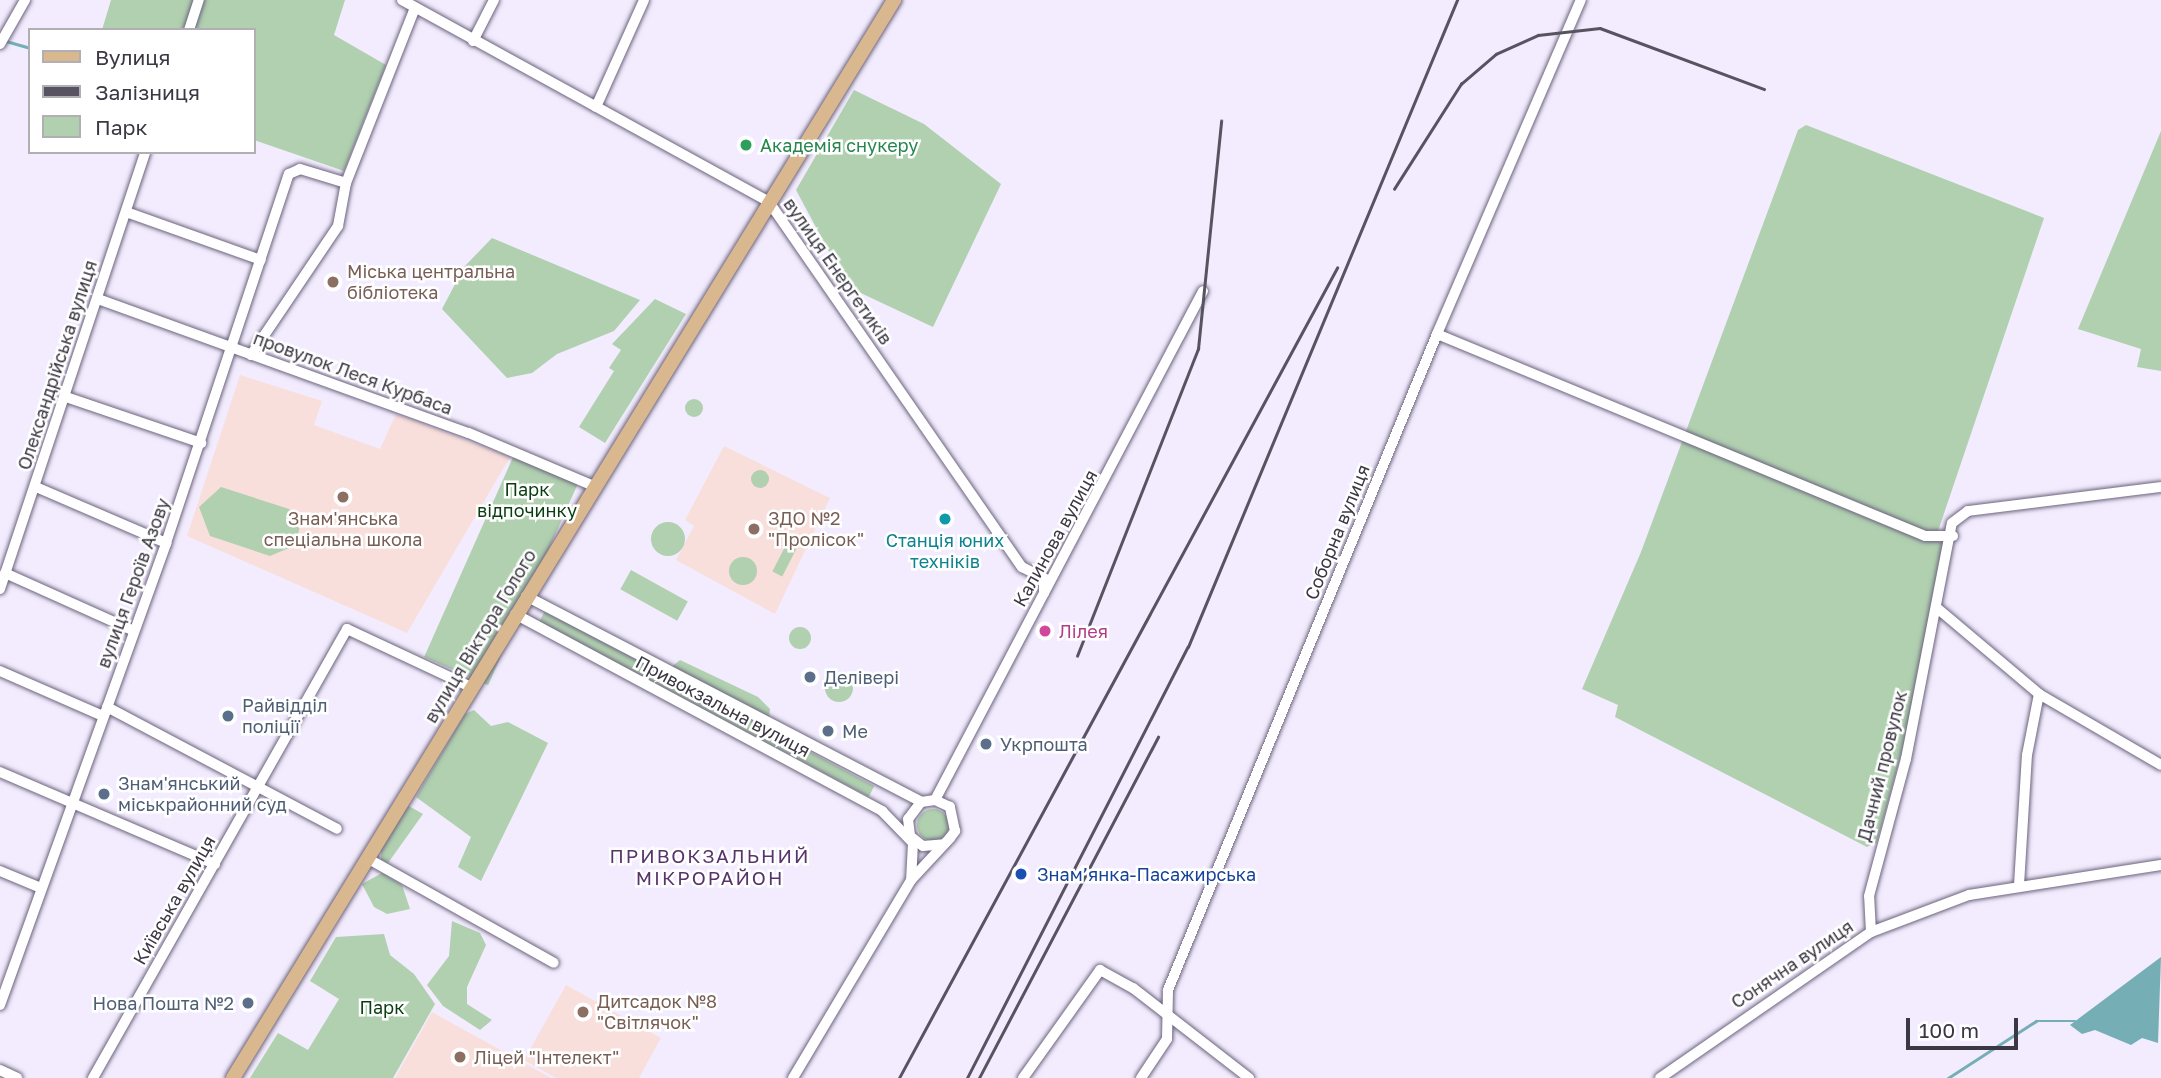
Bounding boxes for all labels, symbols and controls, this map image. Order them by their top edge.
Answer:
legend [28,28,256,154]
text: Вулиця [95,44,171,70]
text: Залізниця [95,79,200,105]
text: Парк [95,114,148,140]
place label: Академія снукеру [760,134,918,156]
marker: Академія снукеру [738,137,754,153]
street label: вулиця Енергетиків [779,193,897,349]
street label: Олександрійська вулиця [13,257,101,473]
place label: Міська центральна бібліотека [347,261,515,304]
marker: Міська центральна бібліотека [325,274,341,290]
street label: провулок Леся Курбаса [251,327,455,419]
street label: Соборна вулиця [1300,461,1374,603]
street label: Калинова вулиця [1008,466,1102,610]
park label: Парк відпочинку [477,479,577,522]
marker: Знам'янська спеціальна школа [335,489,351,505]
street label: вулиця Героїв Азову [92,495,174,671]
place label: Знам'янська спеціальна школа [264,508,422,550]
place label: ЗДО №2 "Пролісок" [768,508,864,550]
marker: Станція юних техніків [937,511,953,527]
marker: ЗДО №2 "Пролісок" [746,521,762,537]
place label: Станція юних техніків [886,530,1004,572]
street label: вулиця Віктора Голого [420,545,540,727]
place label: Лілея [1059,620,1108,642]
marker: Лілея [1037,623,1053,639]
street label: Привокзальна вулиця [632,651,814,761]
place label: Делівері [824,666,899,688]
marker: Делівері [802,669,818,685]
street label: Дачний провулок [1853,688,1911,844]
place label: Райвідділ поліції [242,695,328,738]
marker: Райвідділ поліції [220,708,236,724]
place label: Me [842,720,868,742]
marker: Me [820,723,836,739]
place label: Укрпошта [1000,733,1088,755]
marker: Укрпошта [978,736,994,752]
place label: Знам'янський міськрайонний суд [118,773,287,816]
marker: Знам'янський міськрайонний суд [96,786,112,802]
street label: Київська вулиця [128,832,220,968]
district label: ПРИВОКЗАЛЬНИЙ МІКРОРАЙОН [611,845,809,889]
place label: Знам’янка-Пасажирська [1037,863,1256,885]
marker: Знам’янка-Пасажирська [1011,864,1031,884]
street label: Сонячна вулиця [1727,915,1857,1013]
place label: Дитсадок №8 "Світлячок" [597,991,717,1034]
place label: Нова Пошта №2 [93,992,234,1014]
marker: Нова Пошта №2 [240,995,256,1011]
park label: Парк [359,996,405,1018]
marker: Дитсадок №8 "Світлячок" [575,1004,591,1020]
scale bar [1909,1004,2021,1048]
text: 100 m [1919,1017,1979,1043]
place label: Ліцей "Інтелект" [474,1046,619,1068]
marker: Ліцей "Інтелект" [452,1049,468,1065]

